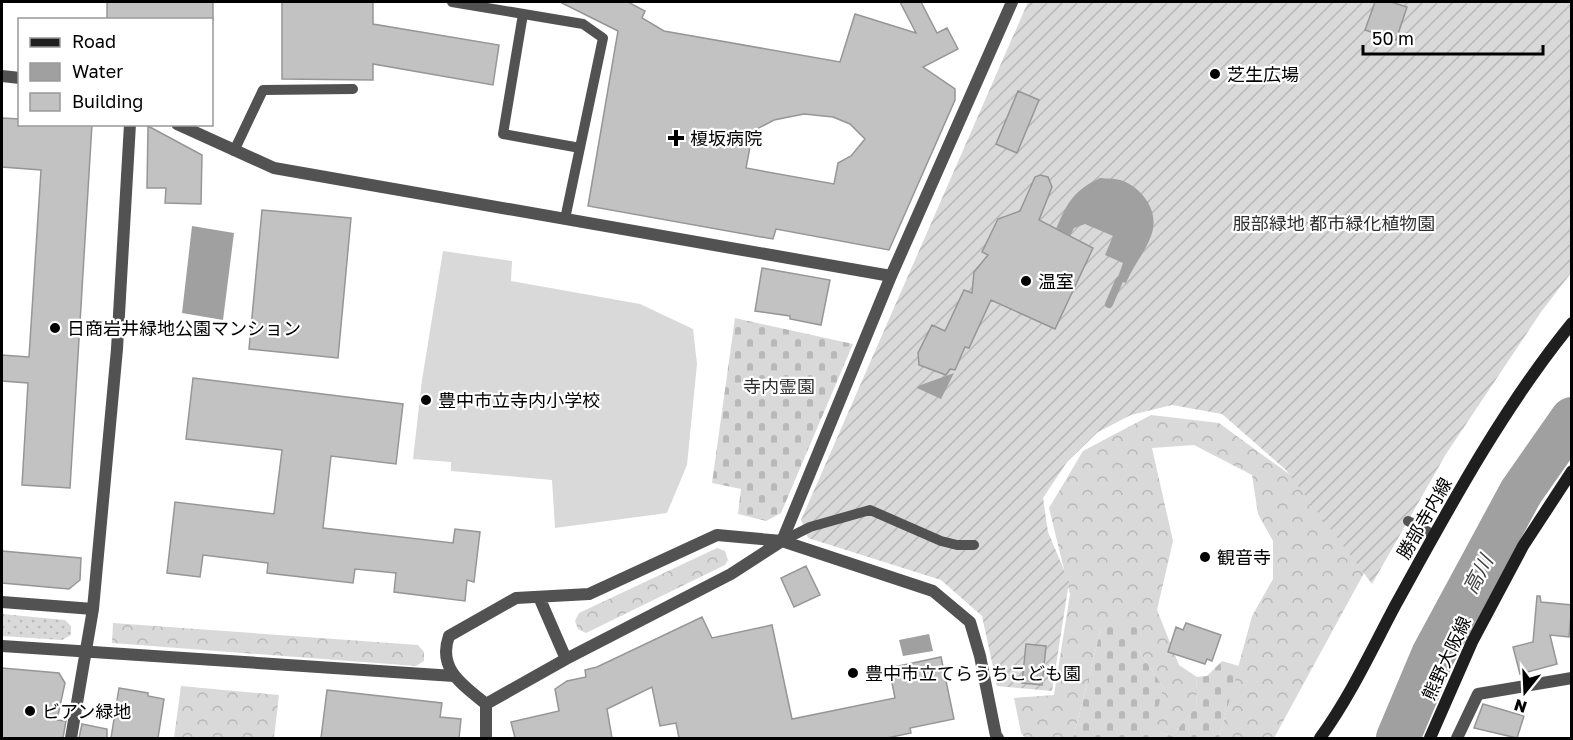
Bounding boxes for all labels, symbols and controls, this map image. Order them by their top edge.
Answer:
legend [18,18,213,126]
scale bar [1363,18,1543,56]
text: 50 m [1372,27,1414,49]
text: Road [72,30,116,52]
text: Water [72,60,123,82]
place label: 芝生広場 [1227,63,1299,85]
marker: 芝生広場 [1208,67,1222,81]
text: Building [72,90,143,112]
place label: 榎坂病院 [690,127,762,149]
marker: 榎坂病院 [667,129,685,147]
park label: 服部緑地 都市緑化植物園 [1233,212,1435,234]
place label: 温室 [1038,270,1074,292]
marker: 温室 [1019,274,1033,288]
place label: 日商岩井緑地公園マンション [67,317,301,339]
marker: 日商岩井緑地公園マンション [48,321,62,335]
park label: 寺内霊園 [743,375,815,397]
place label: 豊中市立寺内小学校 [438,389,600,411]
marker: 豊中市立寺内小学校 [419,393,433,407]
street label: 勝部寺内線 [1392,474,1456,562]
place label: 観音寺 [1217,546,1271,568]
water label: 高川 [1457,549,1498,597]
marker: 観音寺 [1198,550,1212,564]
street label: 熊野大阪線 [1417,613,1475,703]
place label: 豊中市立てらうちこども園 [865,662,1081,684]
north arrow [1495,662,1555,722]
marker: 豊中市立てらうちこども園 [846,666,860,680]
text: N [1511,695,1529,718]
place label: ビアン緑地 [42,700,131,722]
marker: ビアン緑地 [23,704,37,718]

